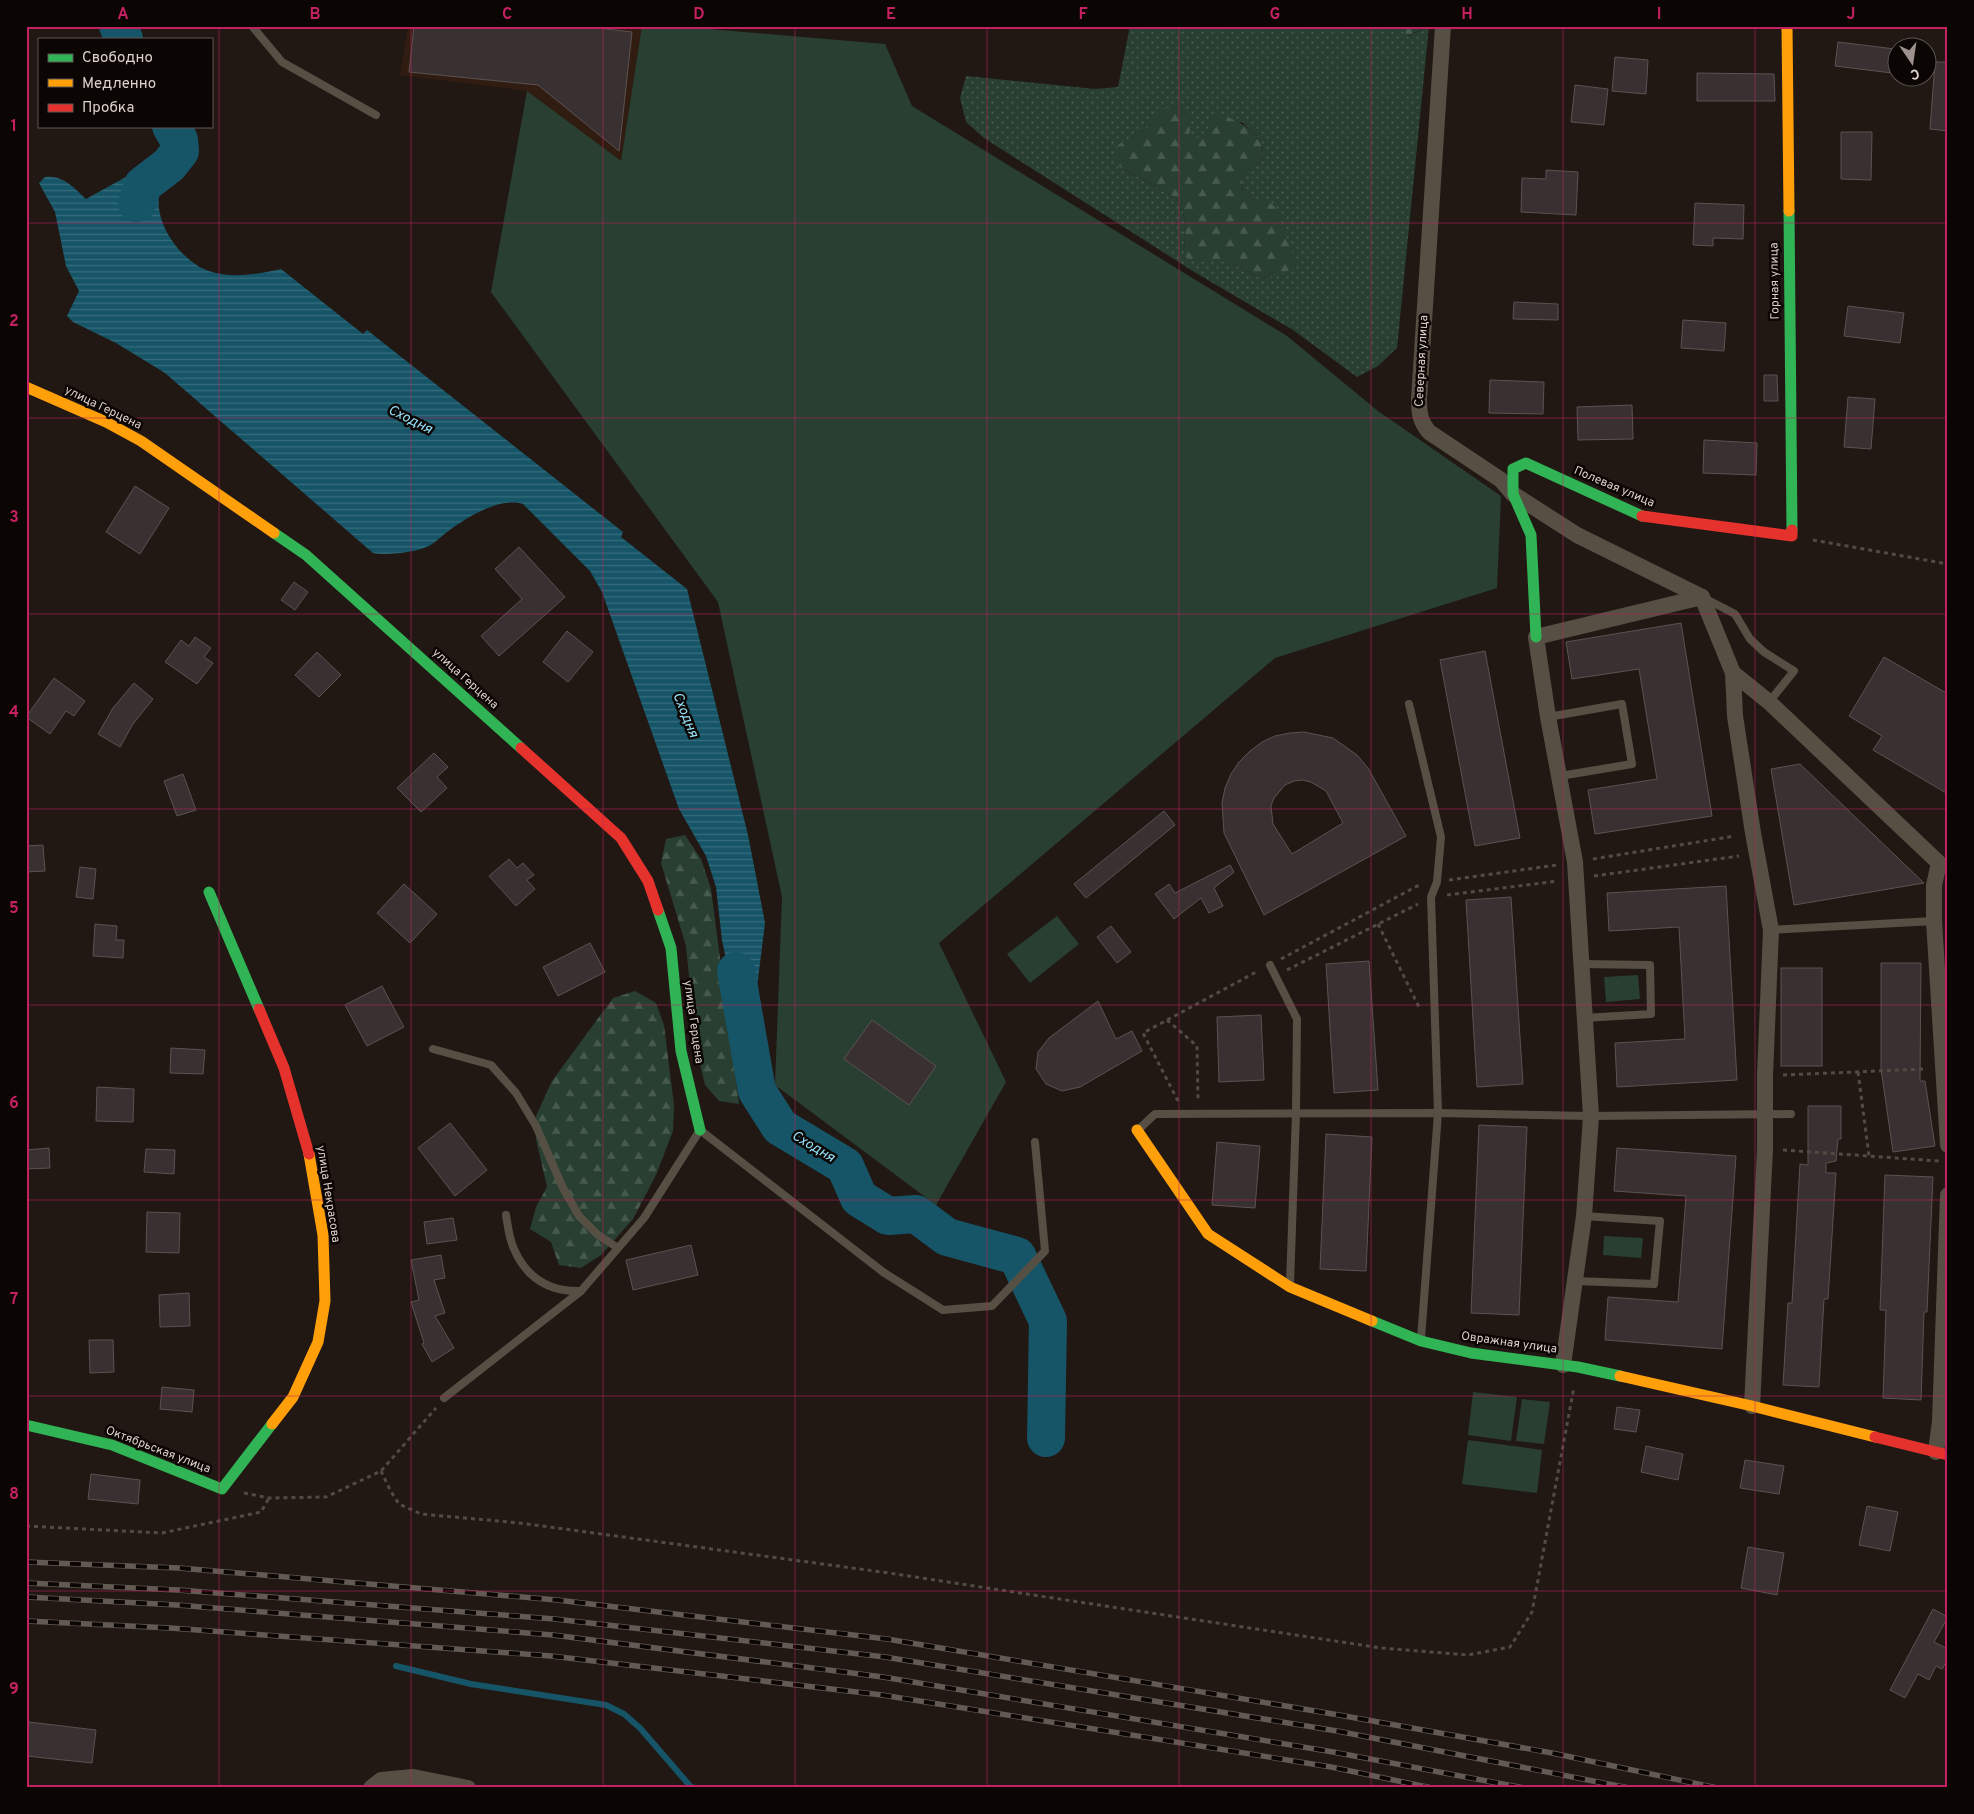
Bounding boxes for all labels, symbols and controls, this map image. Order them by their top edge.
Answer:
text: A [117,5,129,25]
text: B [309,5,321,25]
text: C [502,5,512,25]
text: D [693,5,705,25]
text: E [886,5,896,25]
text: F [1078,5,1088,25]
text: G [1270,5,1280,25]
text: H [1461,5,1473,25]
text: I [1657,5,1661,25]
text: J [1847,5,1855,25]
legend [38,38,212,128]
north arrow [1886,38,1936,88]
text: Свободно [82,49,153,68]
text: С [1908,64,1921,83]
text: Медленно [82,75,156,94]
text: Пробка [82,99,134,118]
text: 1 [11,117,17,137]
street label: Горная улица [1766,242,1784,320]
text: 2 [9,312,19,332]
street label: Северная улица [1412,315,1432,407]
street label: улица Герцена [62,382,144,434]
water label: Сходня [385,402,436,439]
street label: Полевая улица [1571,463,1657,511]
text: 3 [9,508,19,528]
street label: улица Герцена [428,645,502,713]
water label: Сходня [668,690,702,741]
text: 4 [9,703,19,723]
text: 5 [9,899,19,919]
street label: улица Герцена [679,979,707,1065]
text: 6 [9,1094,19,1114]
water label: Сходня [788,1128,838,1167]
street label: улица Некрасова [312,1144,344,1244]
text: 7 [10,1290,18,1310]
street label: Овражная улица [1460,1328,1558,1358]
street label: Октябрьская улица [103,1423,213,1477]
text: 8 [9,1485,19,1505]
text: 9 [9,1680,19,1700]

